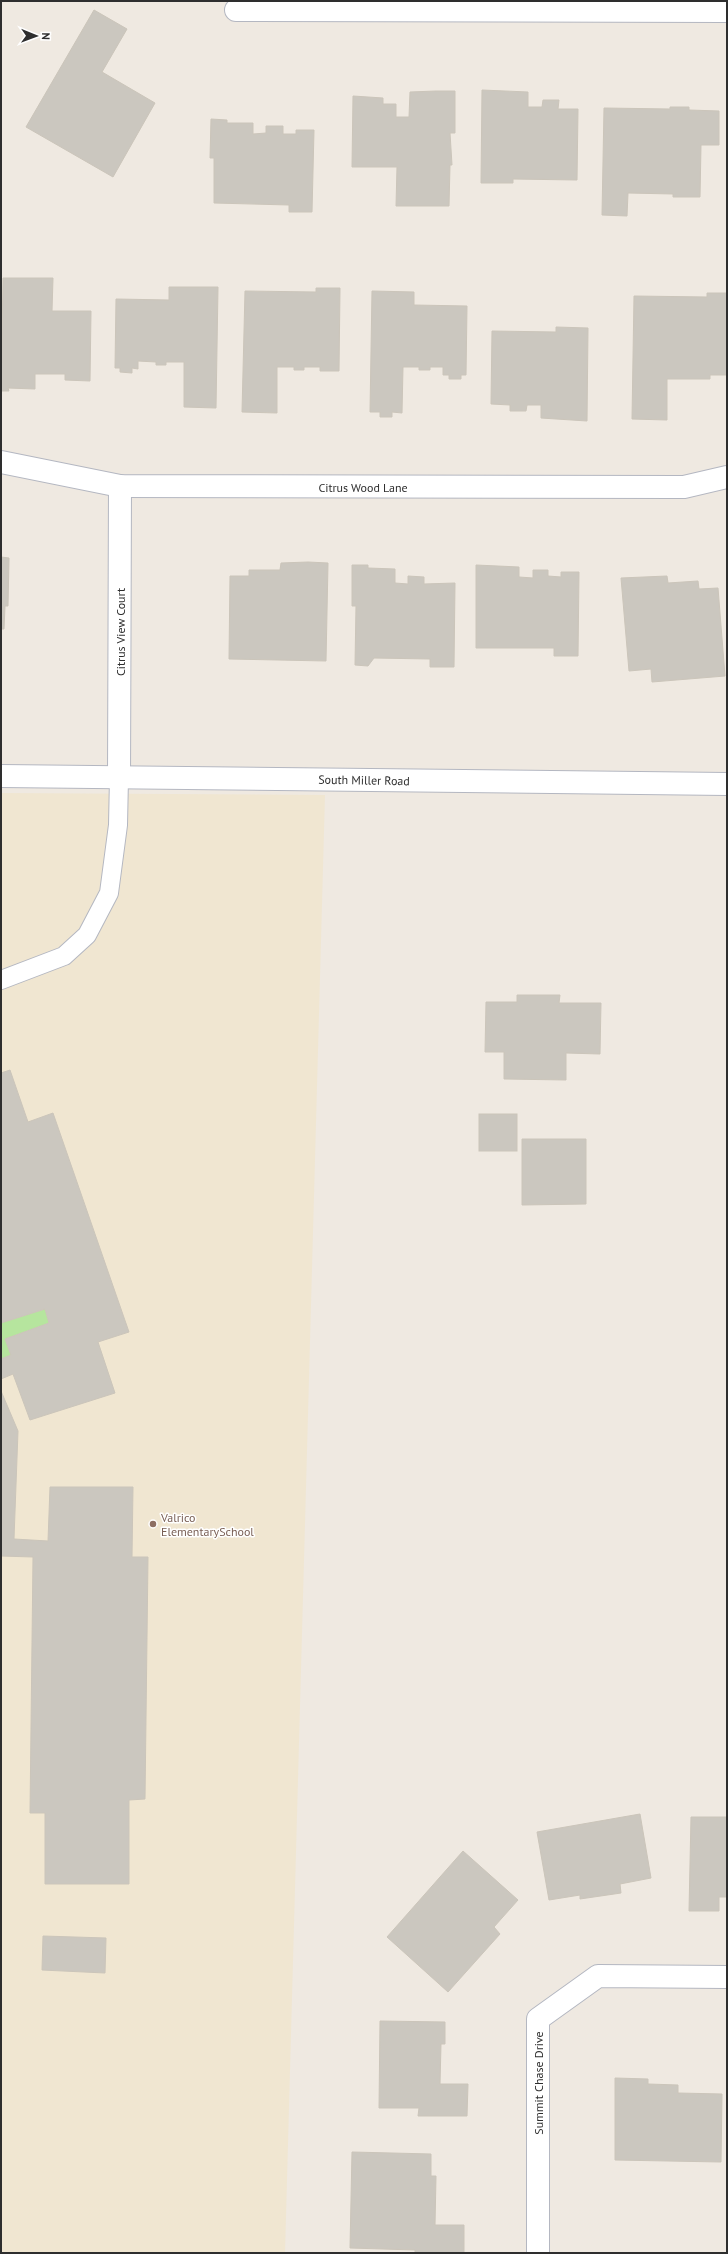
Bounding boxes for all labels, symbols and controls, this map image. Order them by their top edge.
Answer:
north arrow [16,16,56,56]
text: N [39,32,53,40]
street label: Citrus Wood Lane [318,480,408,495]
street label: Citrus View Court [113,588,128,676]
street label: South Miller Road [318,772,410,788]
place label: Valrico ElementarySchool [160,1510,254,1539]
marker: Valrico ElementarySchool [148,1519,158,1529]
street label: Summit Chase Drive [531,2031,546,2135]

